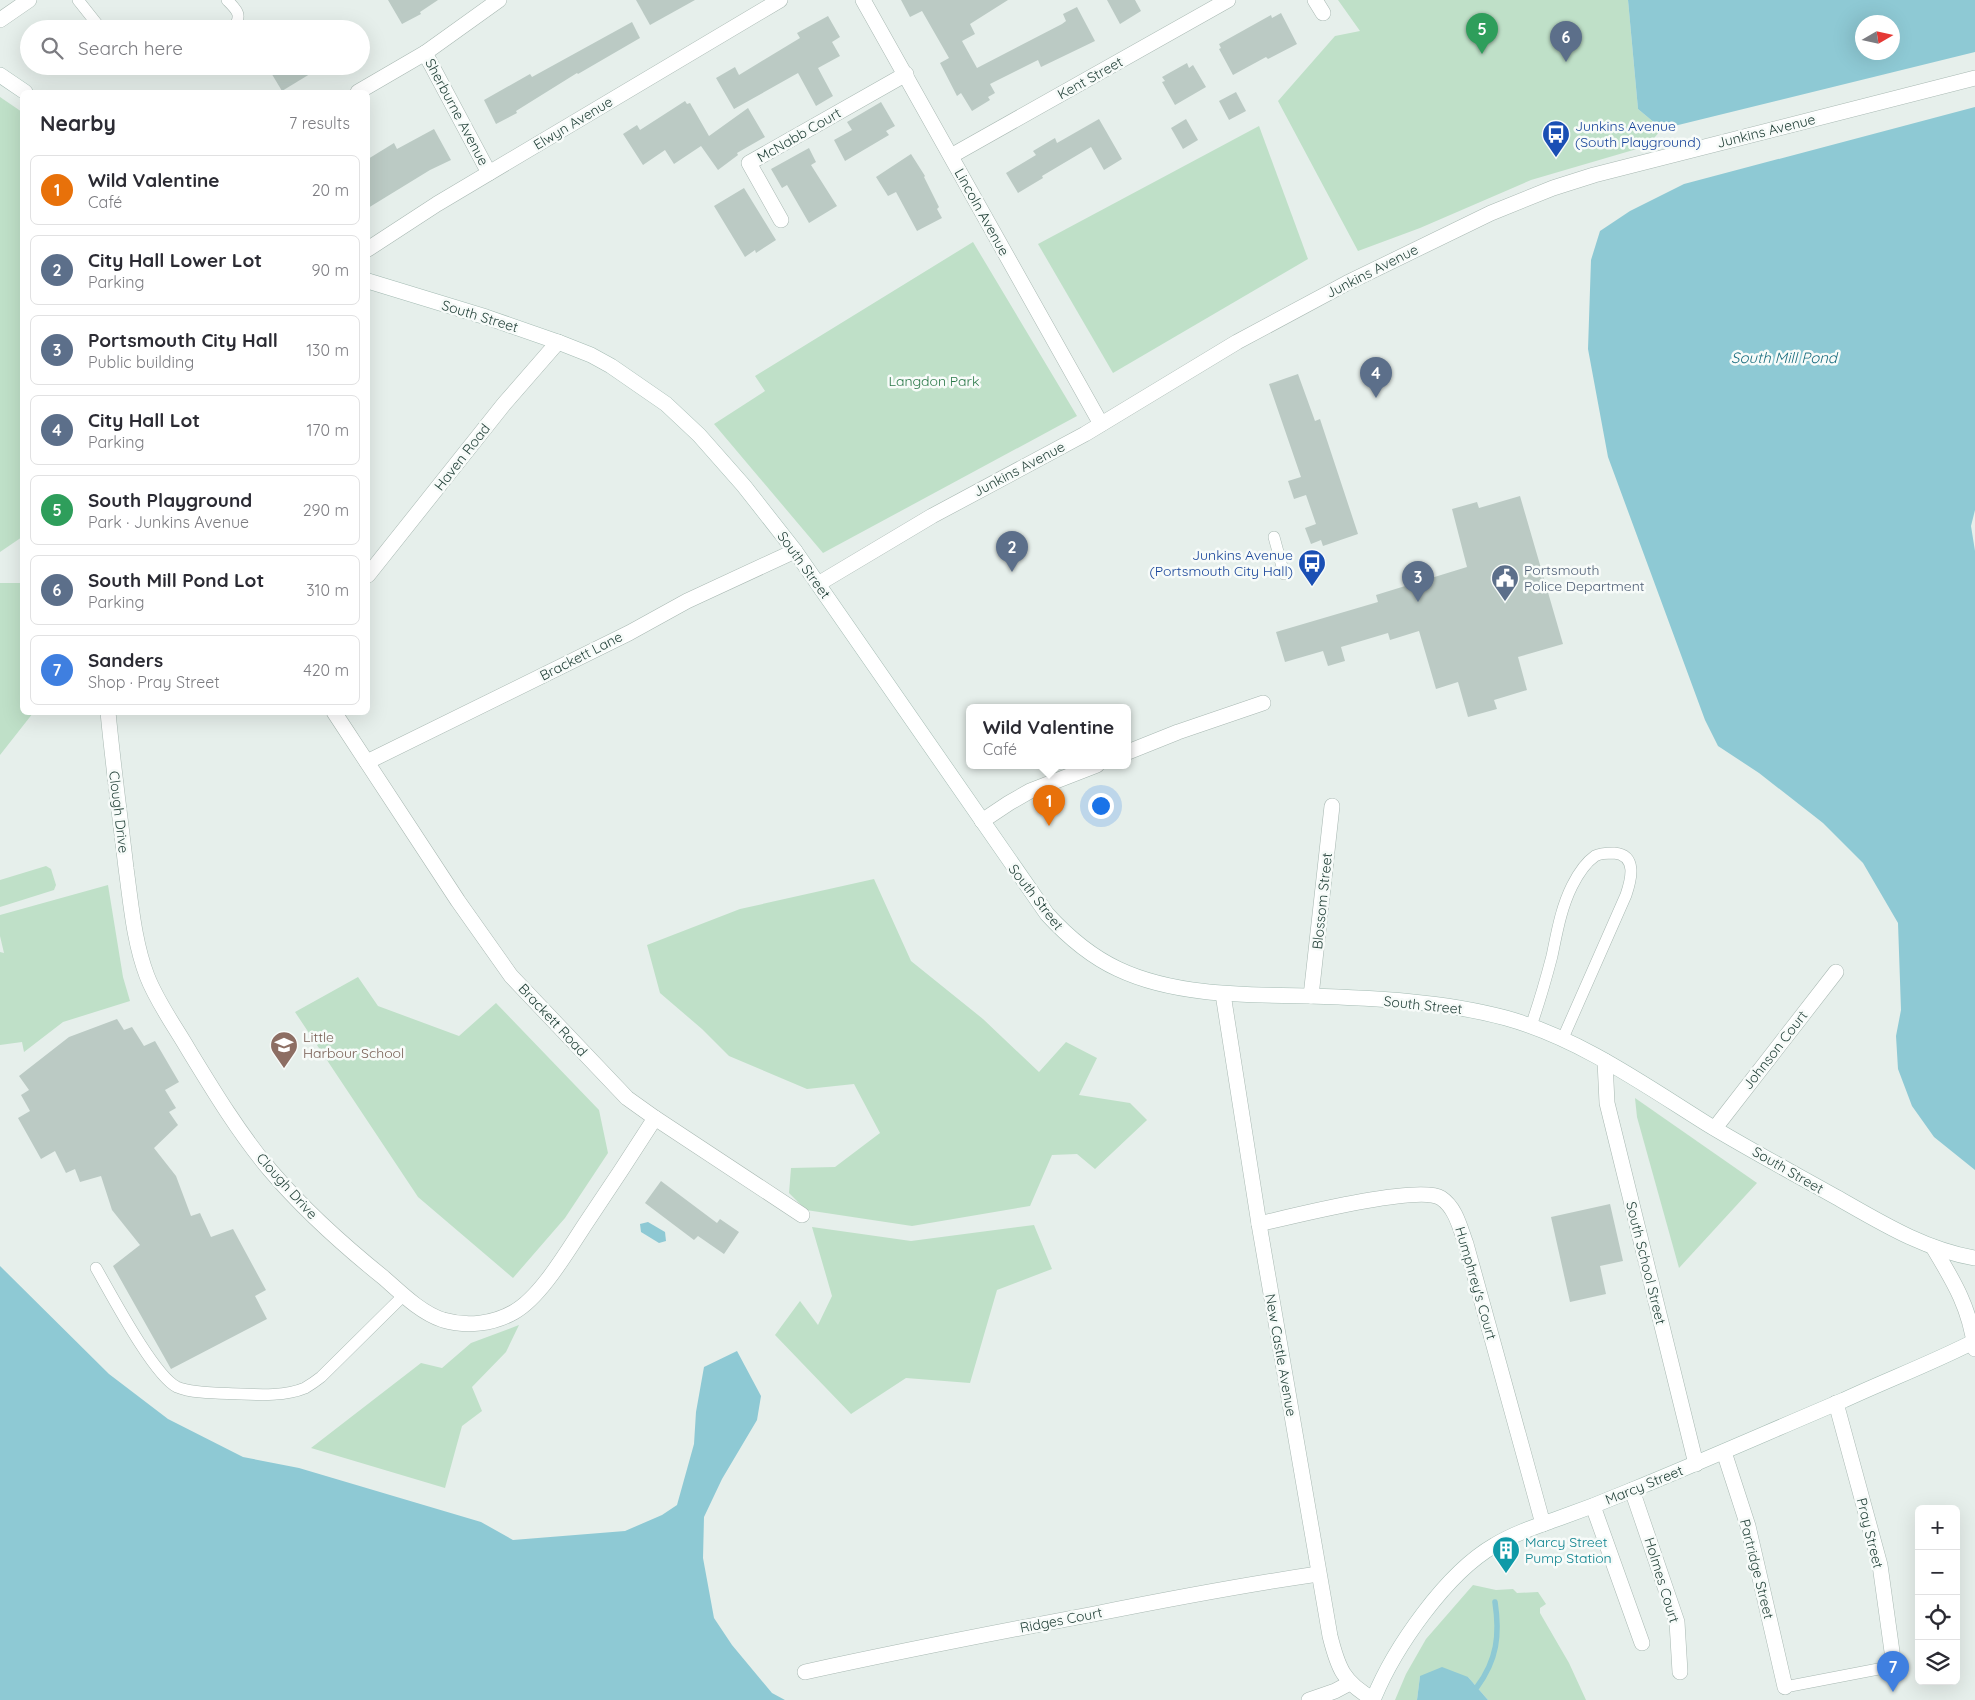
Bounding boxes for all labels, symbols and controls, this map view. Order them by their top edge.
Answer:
pin: 5 [1466,13,1498,54]
north arrow [1855,15,1900,60]
search box [20,20,370,75]
pin: 6 [1550,21,1582,62]
icon: search [38,34,66,62]
text: Search here [78,36,183,60]
street label: Kent Street [1054,53,1126,103]
street label: Sherburne Avenue [421,55,493,169]
street label: Elwyn Avenue [530,92,616,154]
street label: McNabb Court [754,104,844,166]
text: Nearby [40,110,116,136]
street label: Junkins Avenue [1715,110,1817,152]
text: 7 results [289,113,350,133]
place label: Junkins Avenue (South Playground) [1575,117,1701,151]
bus stop icon: Junkins Avenue (South Playground) [1541,119,1571,158]
street label: Lincoln Avenue [951,165,1013,259]
text: Wild Valentine [88,168,219,192]
text: 1 [54,180,60,200]
text: 20 m [312,180,349,200]
text: Café [88,192,122,212]
street label: Junkins Avenue [1323,240,1421,302]
text: City Hall Lower Lot [88,248,262,272]
text: 2 [52,260,62,280]
text: 90 m [312,260,349,280]
text: Parking [88,272,145,292]
street label: South Street [440,296,521,336]
text: Portsmouth City Hall [88,328,278,352]
text: 3 [53,340,61,360]
text: 130 m [306,340,349,360]
water label: South Mill Pond [1731,348,1839,367]
text: Public building [88,352,194,372]
pin: 4 [1360,357,1392,398]
park label: Langdon Park [889,372,979,390]
text: City Hall Lot [88,408,200,432]
text: 4 [52,420,62,440]
text: 170 m [306,420,349,440]
street label: Haven Road [430,420,494,494]
text: Parking [88,432,145,452]
street label: Junkins Avenue [970,437,1068,501]
text: South Playground [88,488,252,512]
text: 5 [52,500,62,520]
text: 290 m [303,500,349,520]
text: Park · Junkins Avenue [88,512,249,532]
street label: South Street [773,528,835,602]
pin: 2 [996,531,1028,572]
place label: Junkins Avenue (Portsmouth City Hall) [1150,546,1293,580]
bus stop icon: Junkins Avenue (Portsmouth City Hall) [1297,548,1327,587]
pin: 3 [1402,561,1434,602]
place label: Portsmouth Police Department [1524,561,1645,595]
public building icon: Portsmouth Police Department [1490,563,1520,602]
text: South Mill Pond Lot [88,568,264,592]
text: 6 [53,580,61,600]
text: 310 m [306,580,349,600]
text: Parking [88,592,145,612]
street label: Brackett Lane [537,627,625,685]
text: Sanders [88,648,163,672]
text: 7 [53,660,61,680]
text: 420 m [303,660,349,680]
text: Shop · Pray Street [88,672,220,692]
popup [966,704,1131,769]
text: Wild Valentine [983,715,1114,739]
text: Café [983,739,1017,759]
street label: Clough Drive [105,770,133,854]
pin: 1 [1033,785,1065,826]
your location [1088,793,1114,819]
street label: Blossom Street [1308,852,1336,950]
street label: South Street [1005,860,1068,934]
street label: Brackett Road [515,980,591,1060]
street label: South Street [1383,992,1464,1018]
street label: Johnson Court [1739,1007,1812,1093]
place label: Little Harbour School [303,1028,404,1062]
school or university icon: Little Harbour School [269,1030,299,1069]
street label: South Street [1749,1142,1827,1198]
street label: Clough Drive [253,1149,321,1223]
street label: South School Street [1622,1200,1670,1327]
street label: Humphrey's Court [1451,1224,1501,1342]
street label: New Castle Avenue [1261,1292,1301,1418]
street label: Marcy Street [1602,1461,1686,1509]
street label: Pray Street [1853,1496,1888,1570]
map controls [1915,1505,1960,1685]
button: + [1915,1505,1960,1550]
street label: Partridge Street [1736,1517,1778,1621]
place label: Marcy Street Pump Station [1525,1533,1612,1567]
building icon: Marcy Street Pump Station [1491,1535,1521,1574]
street label: Holmes Court [1640,1535,1684,1625]
button: − [1915,1550,1960,1595]
button: locate [1915,1595,1960,1640]
street label: Ridges Court [1018,1603,1104,1637]
button: layers [1915,1640,1960,1685]
pin: 7 [1877,1651,1909,1692]

